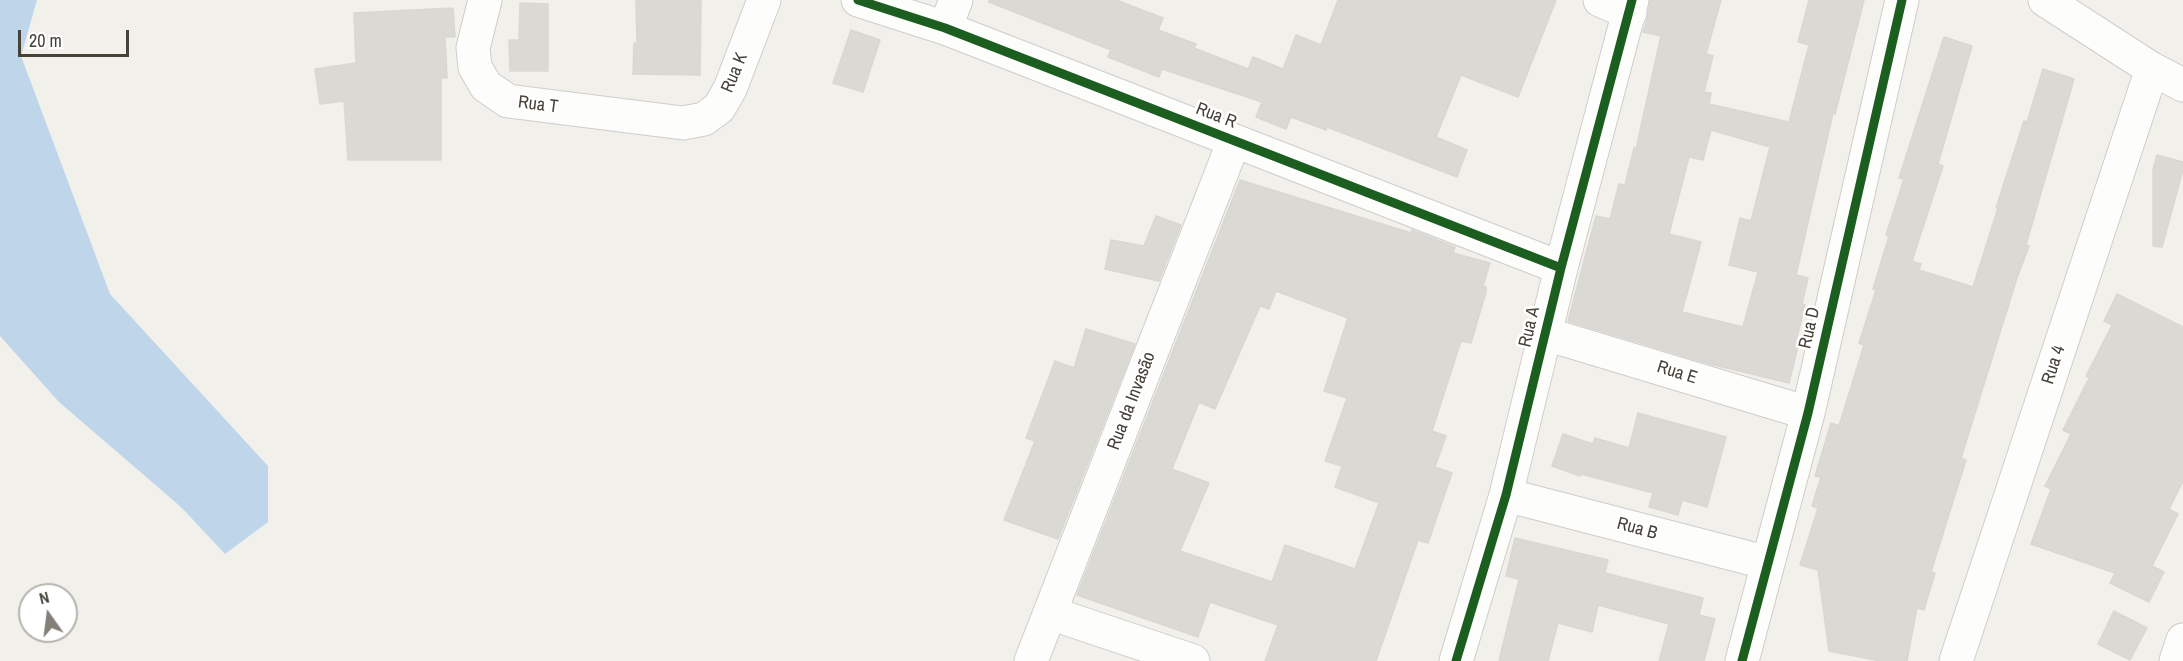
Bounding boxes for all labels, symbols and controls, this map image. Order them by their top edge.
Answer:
scale bar [21,18,132,56]
text: 20 m [29,28,62,53]
street label: Rua K [717,50,753,96]
street label: Rua T [517,92,559,118]
street label: Rua R [1193,98,1239,134]
street label: Rua A [1515,305,1545,349]
street label: Rua D [1795,305,1825,351]
street label: Rua 4 [2038,343,2070,387]
street label: Rua da Invasão [1103,349,1161,453]
street label: Rua E [1654,357,1700,389]
street label: Rua B [1614,513,1660,545]
north arrow [18,583,78,643]
text: N [37,586,51,609]

